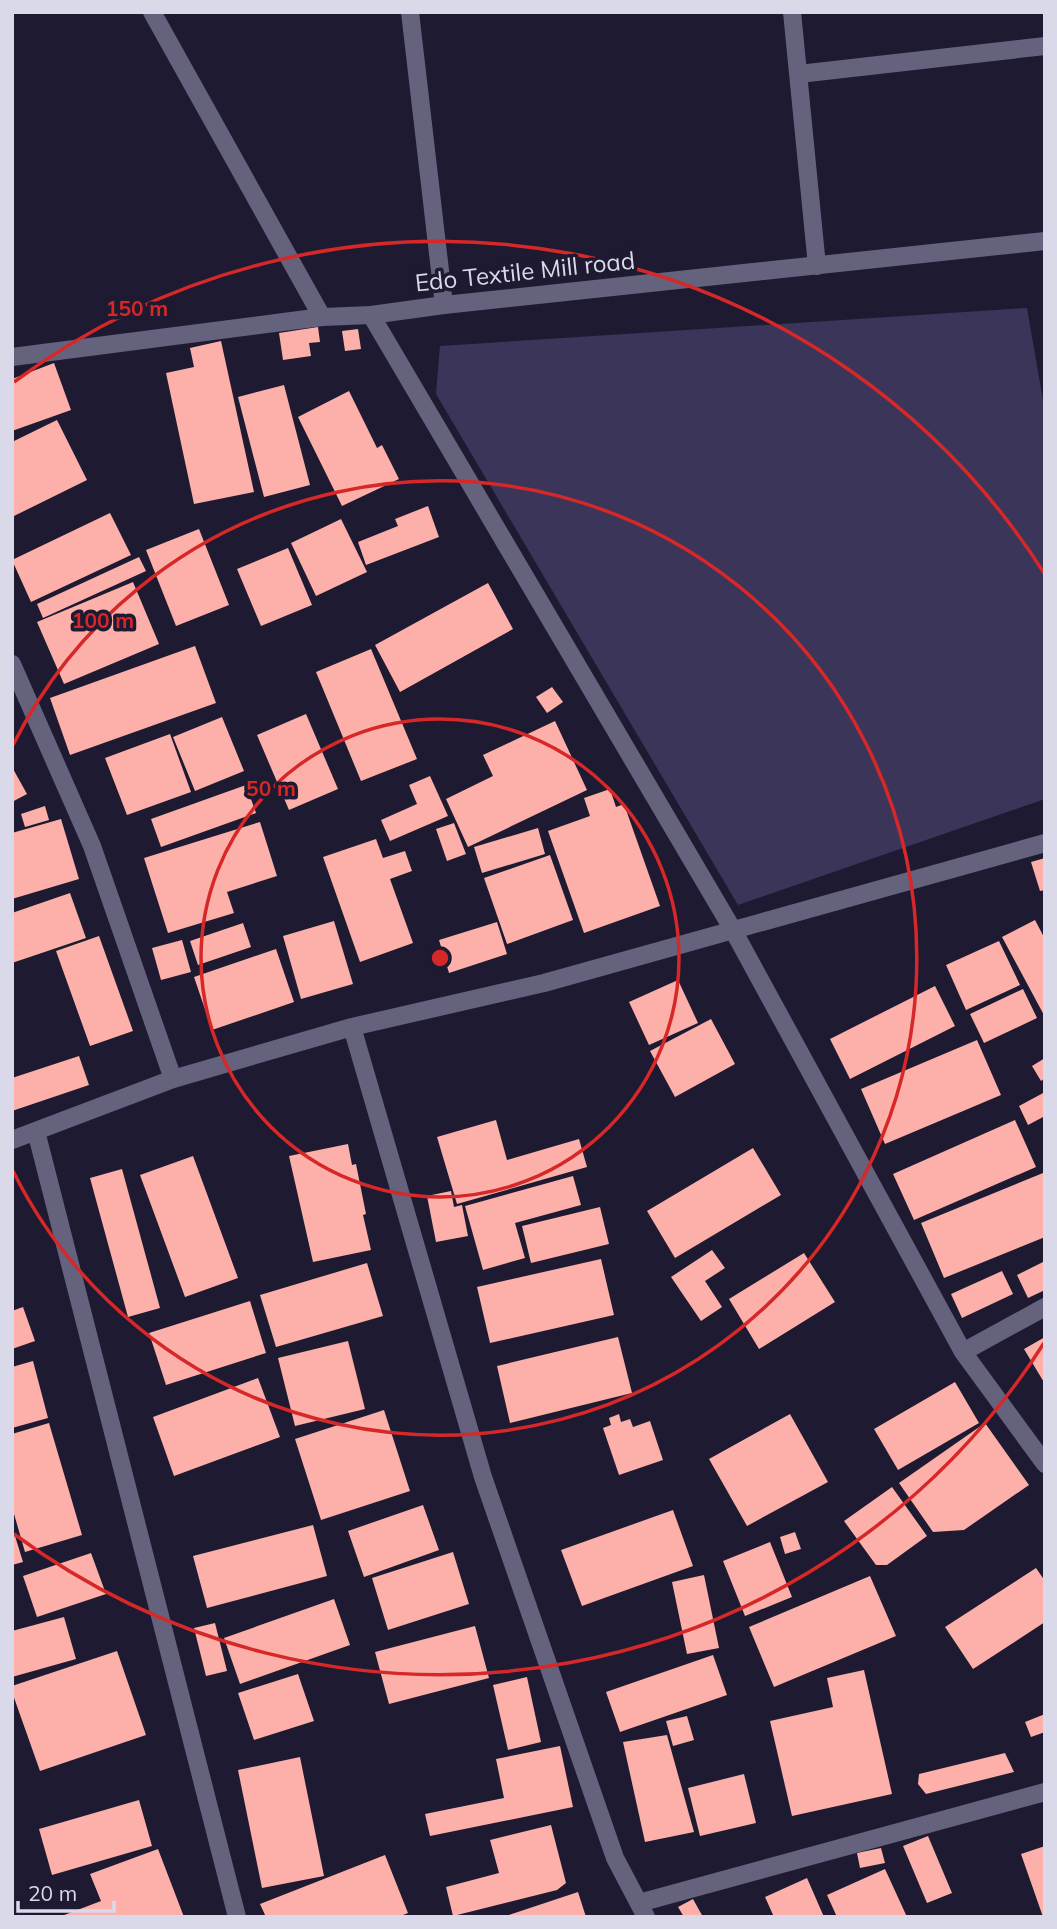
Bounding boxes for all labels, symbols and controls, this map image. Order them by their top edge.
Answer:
street label: Edo Textile Mill road [413,245,636,297]
text: 150 m [106,295,168,321]
text: 100 m [72,607,134,633]
text: 50 m [246,775,296,801]
centre of rings [428,946,452,970]
scale bar [18,1870,114,1914]
text: 20 m [28,1880,77,1906]

